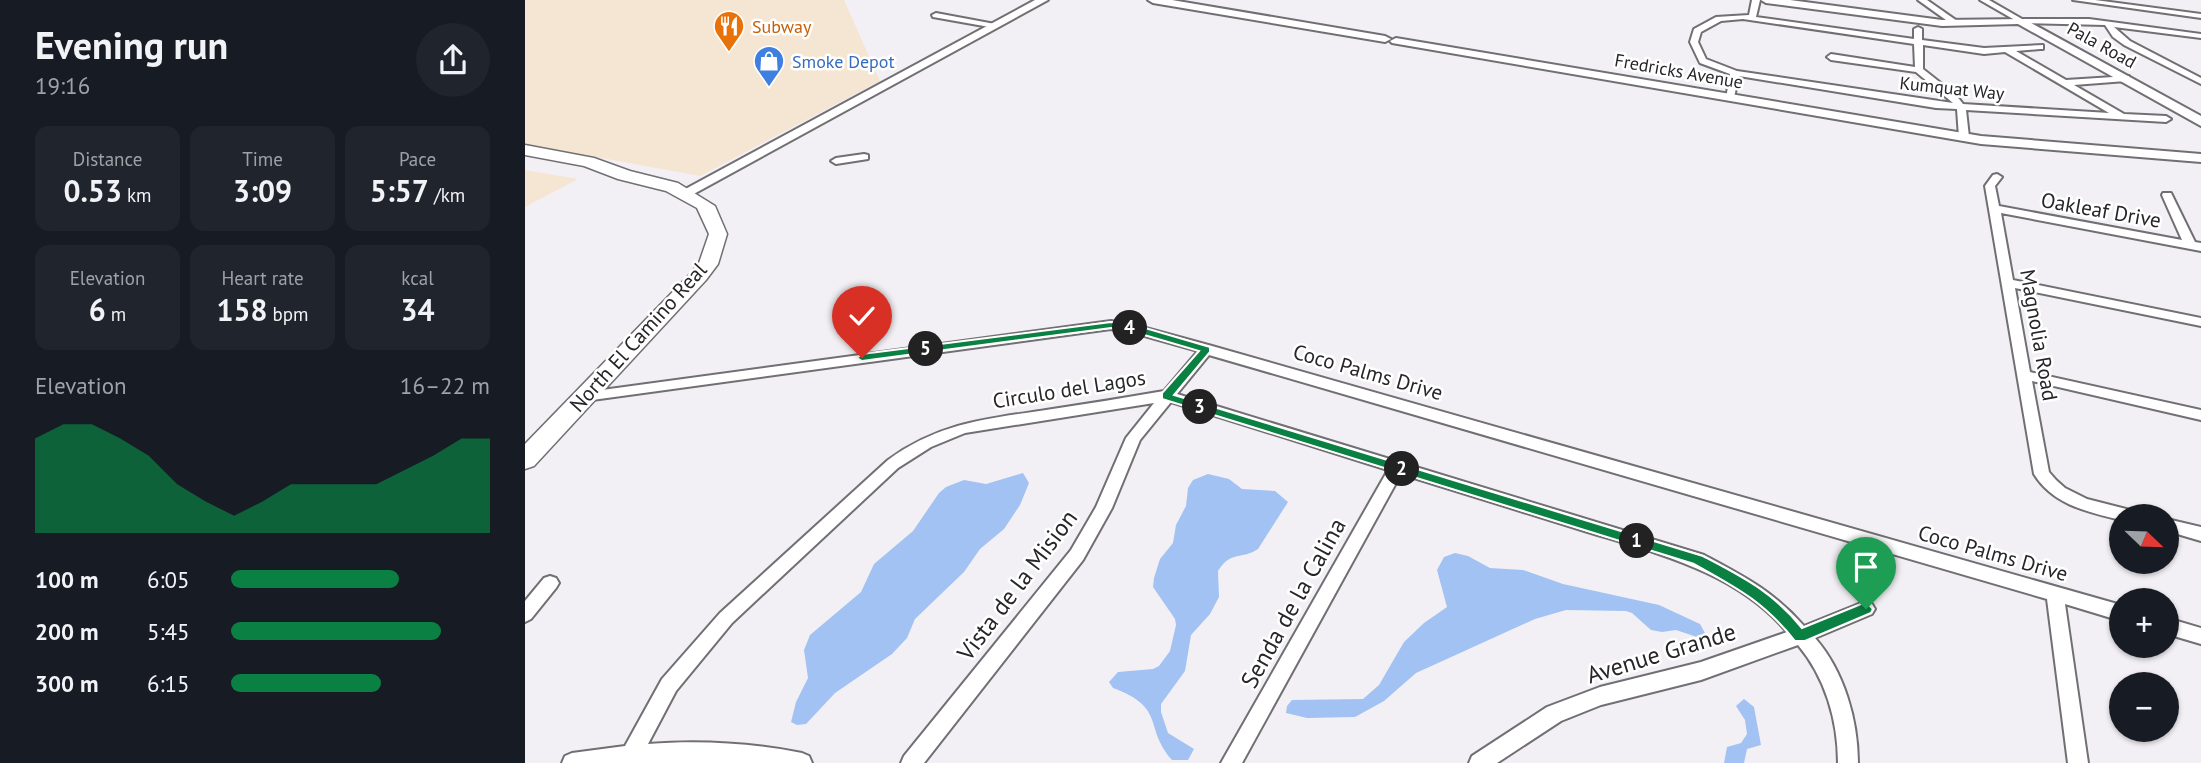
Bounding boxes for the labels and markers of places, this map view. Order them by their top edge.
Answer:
restaurant icon: Subway [712,9,746,53]
place label: Subway [752,15,812,38]
shop icon: Smoke Depot [752,44,786,88]
place label: Smoke Depot [792,50,895,73]
pin [832,286,892,358]
pin: 4 [1113,310,1147,346]
pin: 5 [909,332,943,366]
pin: 3 [1183,390,1217,424]
pin: 2 [1385,452,1419,486]
pin: 1 [1619,524,1655,558]
pin [1836,537,1896,609]

